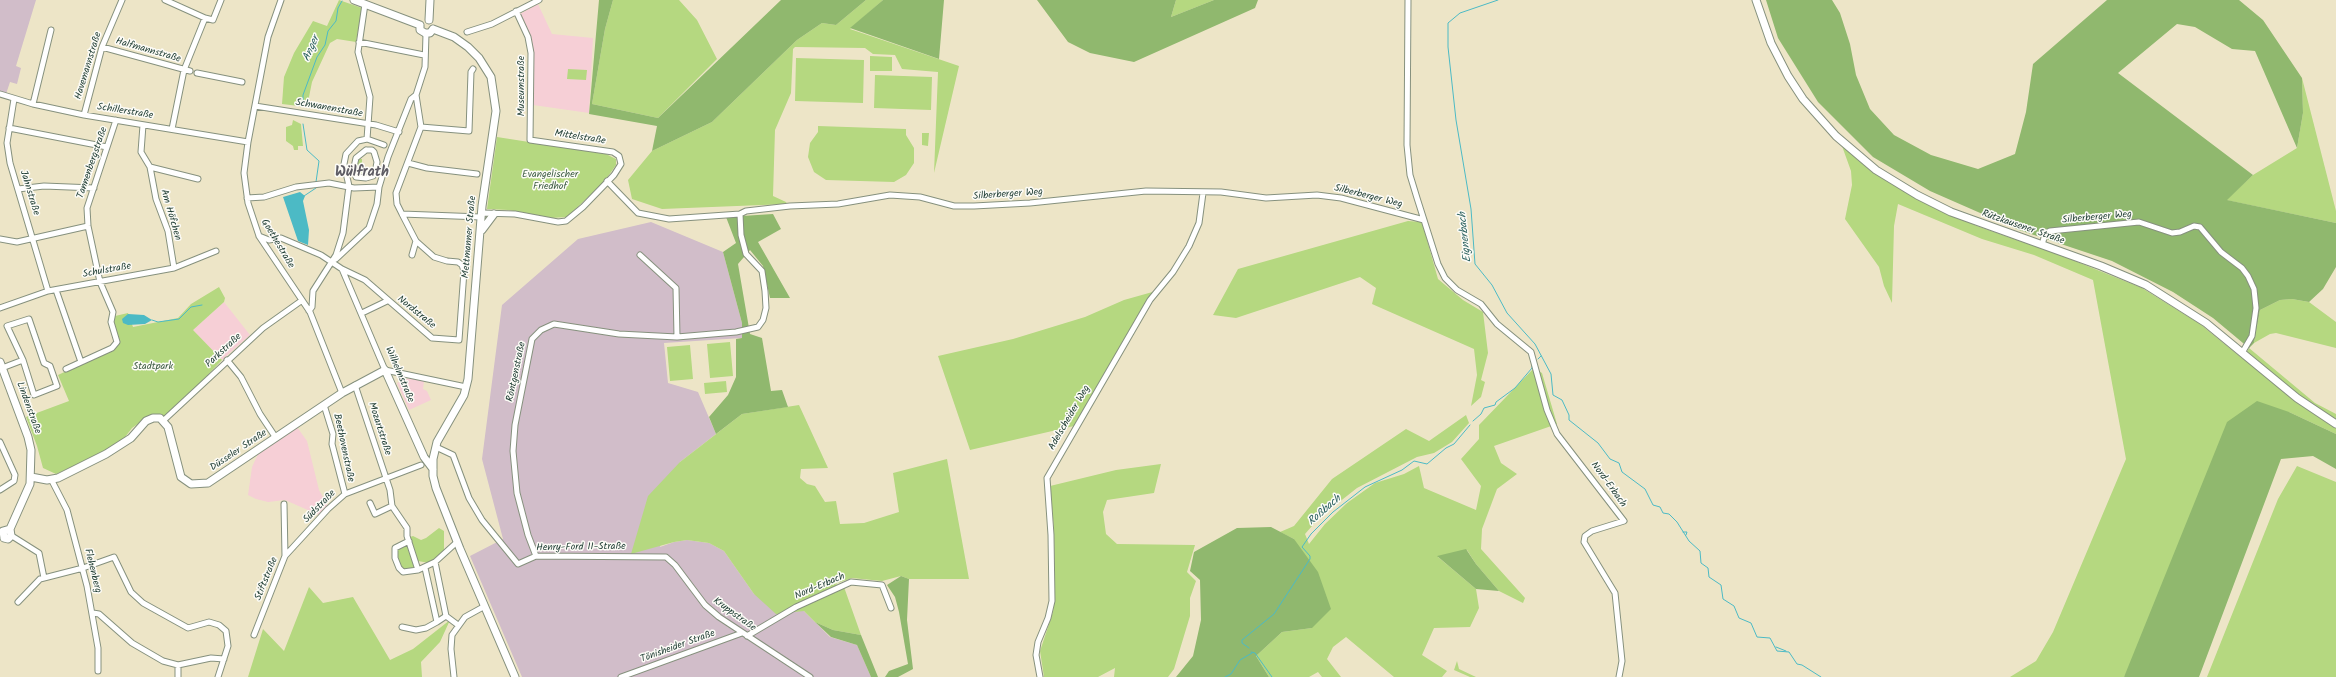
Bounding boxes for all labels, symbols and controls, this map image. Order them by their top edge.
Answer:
street label: Havemannstraße [73,31,105,101]
water label: Anger [301,34,323,64]
street label: Halfmannstraße [114,36,182,66]
street label: Museumstraße [516,56,528,116]
street label: Schwanenstraße [294,97,364,121]
street label: Schillerstraße [96,102,154,122]
street label: Tannenbergstraße [75,126,111,200]
street label: Mittelstraße [554,128,606,148]
district label: Wülfrath [335,166,389,182]
street label: Jahnstraße [16,169,42,217]
park label: Evangelischer Friedhof [522,169,578,192]
street label: Silberberger Weg [1333,183,1403,211]
street label: Silberberger Weg [973,187,1043,203]
street label: Am Höfchen [157,188,183,242]
street label: Mettmanner Straße [460,195,480,279]
street label: Rützkausener Straße [1980,208,2066,248]
street label: Silberberger Weg [2062,209,2132,227]
water label: Eignerbach [1457,211,1475,263]
street label: Goethestraße [258,217,296,271]
street label: Schulstraße [82,261,132,281]
street label: Nordstraße [394,294,438,332]
street label: Parkstraße [204,331,244,371]
street label: Röntgenstraße [505,341,529,403]
street label: Wilhelmstraße [382,345,416,405]
park label: Stadtpark [133,361,173,373]
street label: Lindenstraße [13,380,43,436]
street label: Adelscheider Weg [1047,383,1093,453]
street label: Mozartstraße [365,401,393,457]
street label: Beethovenstraße [330,413,356,483]
street label: Düsseler Straße [208,428,270,474]
street label: Nord-Erbach [1588,460,1628,510]
street label: Südstraße [301,488,339,526]
water label: Roßbach [1306,493,1344,529]
street label: Henry-Ford II-Straße [536,541,626,555]
street label: Flehenberg [81,548,103,594]
street label: Stiftstraße [253,556,281,602]
street label: Nord-Erbach [793,571,847,603]
street label: Kruppstraße [710,595,758,635]
street label: Tönisheider Straße [639,628,717,666]

